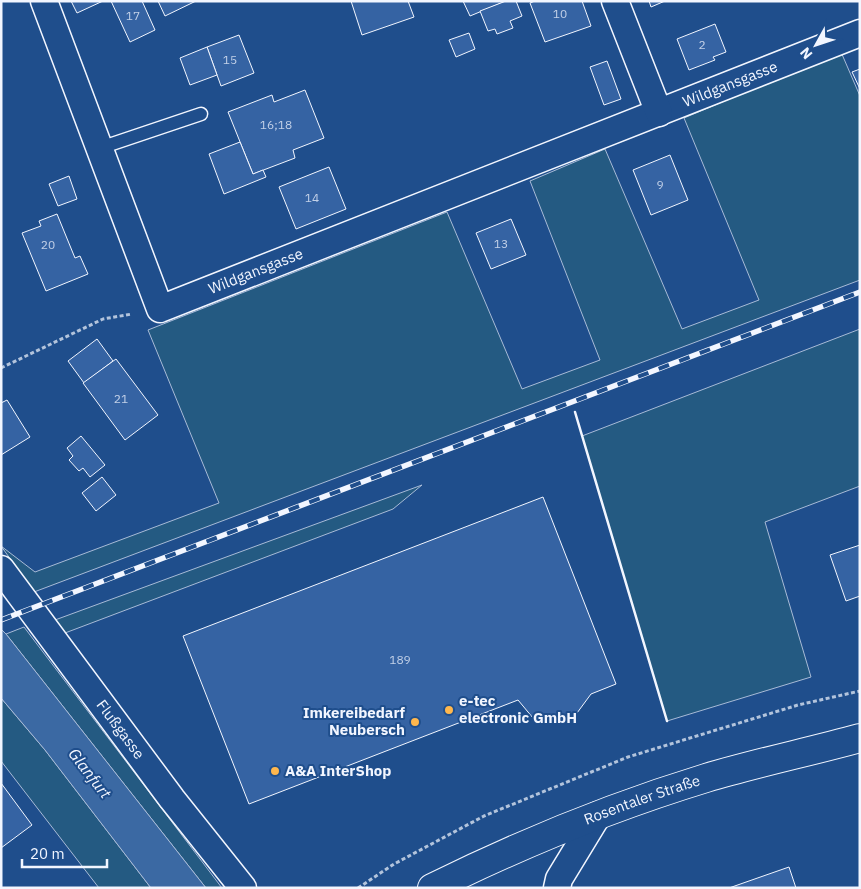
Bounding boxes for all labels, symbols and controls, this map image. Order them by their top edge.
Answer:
house number: 10 [553,6,567,21]
house number: 17 [126,8,140,23]
north arrow [791,20,841,70]
house number: 2 [698,37,706,52]
text: N [796,44,816,63]
house number: 15 [223,52,237,67]
street label: Wildgansgasse [680,57,780,111]
house number: 16;18 [260,117,292,132]
house number: 9 [656,177,664,192]
house number: 14 [305,190,319,205]
house number: 13 [494,236,508,251]
house number: 20 [41,237,55,252]
street label: Wildgansgasse [205,244,306,298]
house number: 21 [114,391,128,406]
house number: 189 [389,652,411,667]
place label: e-tec electronic GmbH [459,691,577,727]
street label: Flußgasse [92,696,149,763]
place label: Imkereibedarf Neubersch [303,703,406,739]
marker: e-tec electronic GmbH [443,704,455,716]
marker: Imkereibedarf Neubersch [409,716,421,728]
water label: Glanfurt [64,744,116,803]
place label: A&A InterShop [285,761,391,780]
marker: A&A InterShop [269,765,281,777]
street label: Rosentaler Straße [581,770,702,829]
scale bar [22,836,108,868]
text: 20 m [30,844,65,863]

